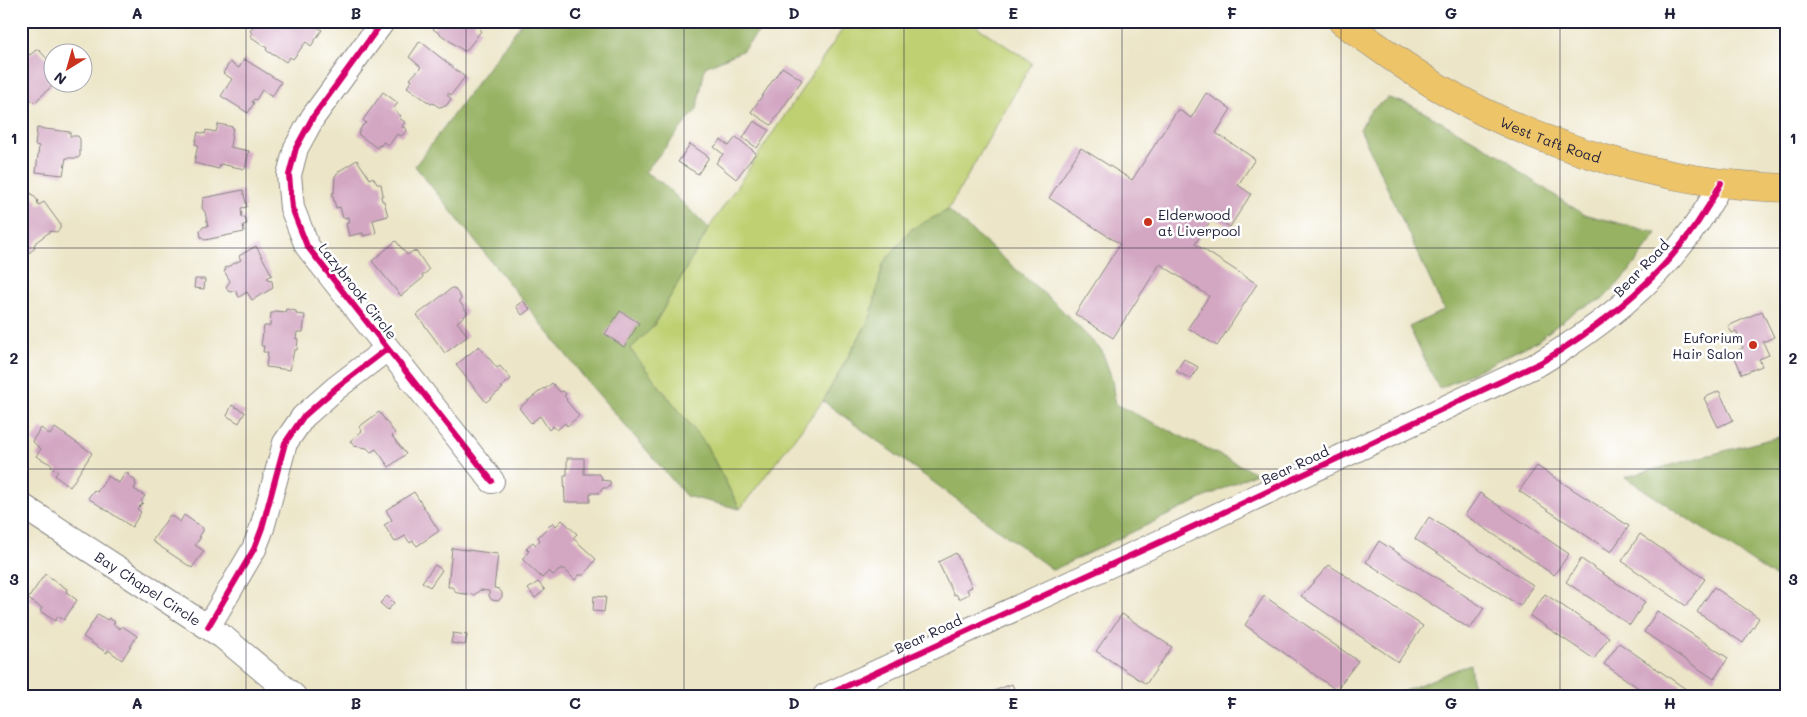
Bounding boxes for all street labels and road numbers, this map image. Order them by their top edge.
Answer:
street label: West Taft Road [1497,112,1603,167]
street label: Bear Road [1609,235,1673,301]
street label: Lazybrook Circle [314,239,402,343]
street label: Bear Road [1258,441,1332,489]
street label: Bay Chapel Circle [92,547,205,630]
street label: Bear Road [891,610,965,658]

